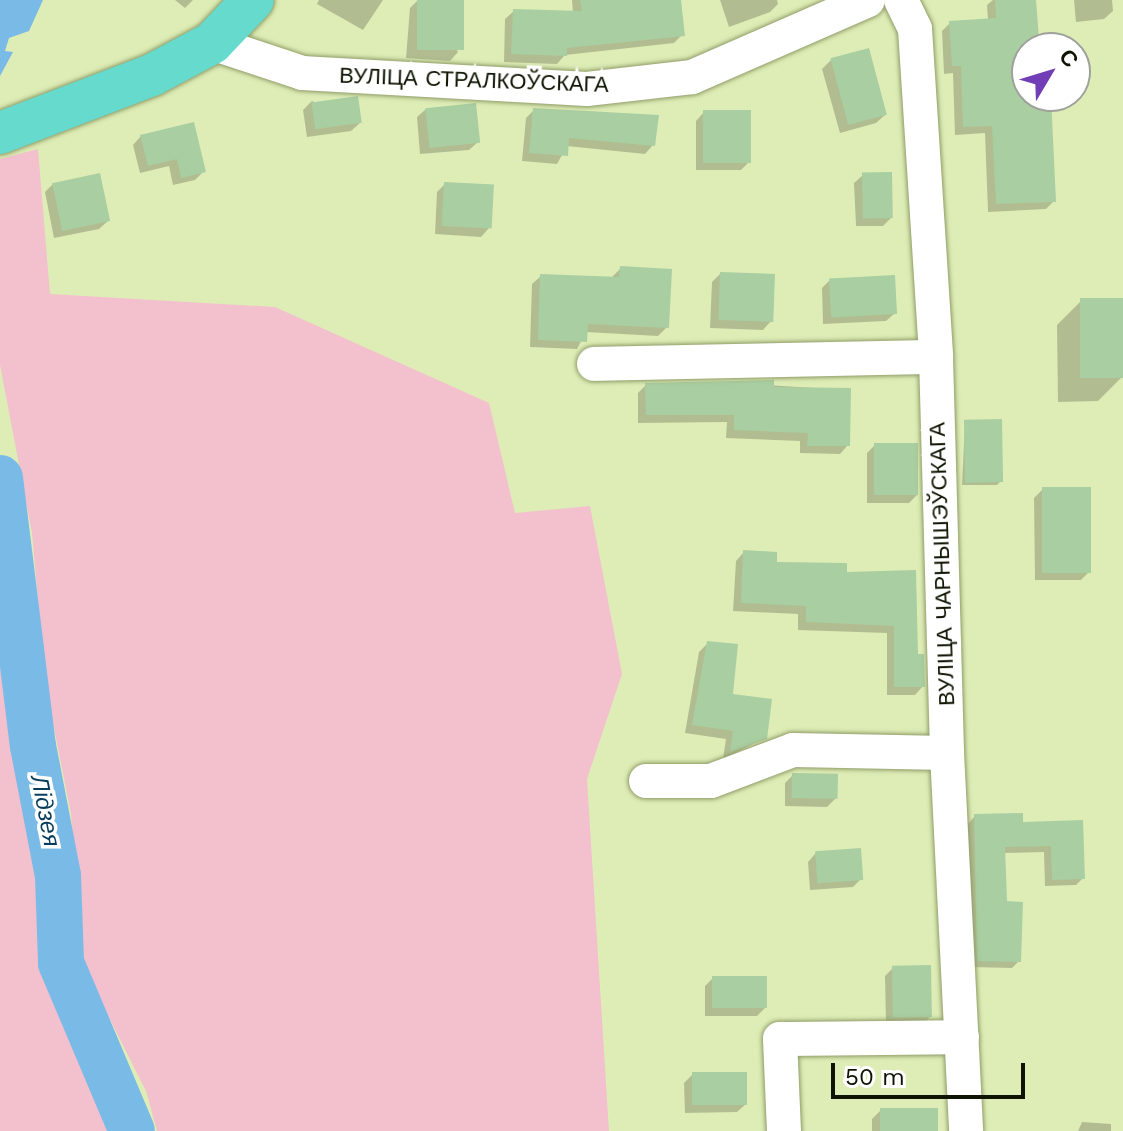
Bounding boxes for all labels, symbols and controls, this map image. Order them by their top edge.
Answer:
north arrow [1011,32,1091,112]
text: С [1054,44,1083,72]
street label: ВУЛІЦА СТРАЛКОЎСКАГА [339,62,609,98]
street label: ВУЛІЦА ЧАРНЫШЭЎСКАГА [924,422,960,706]
water label: Лідзея [24,773,66,849]
scale bar [835,1047,1029,1097]
text: 50 m [845,1063,905,1091]

